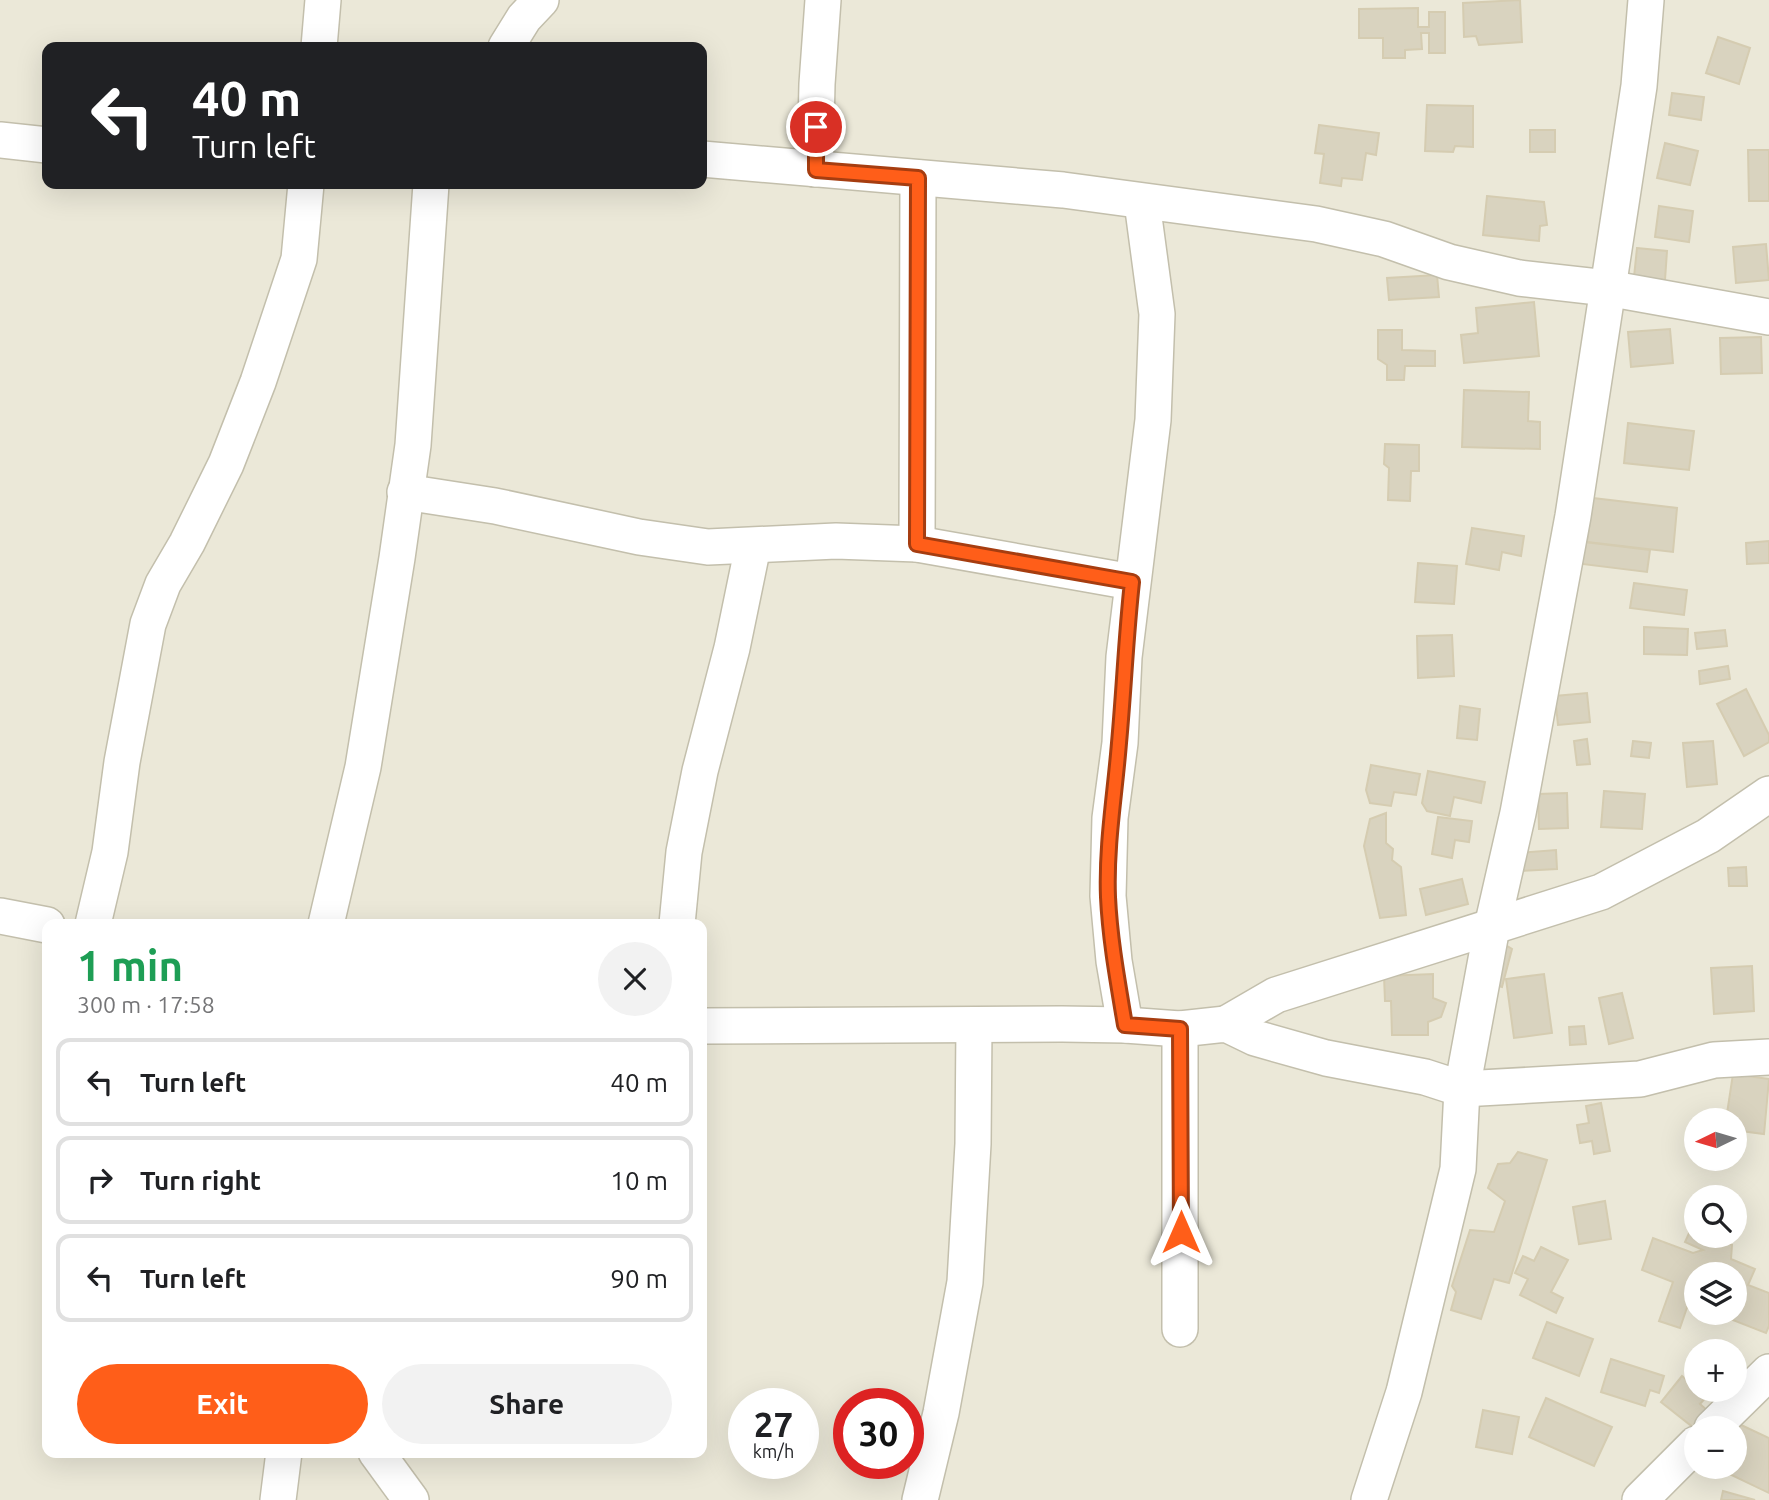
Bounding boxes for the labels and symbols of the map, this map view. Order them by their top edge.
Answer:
pin [786,97,846,157]
north arrow [1684,1108,1746,1171]
position arrow [1144,1195,1218,1269]
speed limit sign: 30 [833,1388,924,1479]

